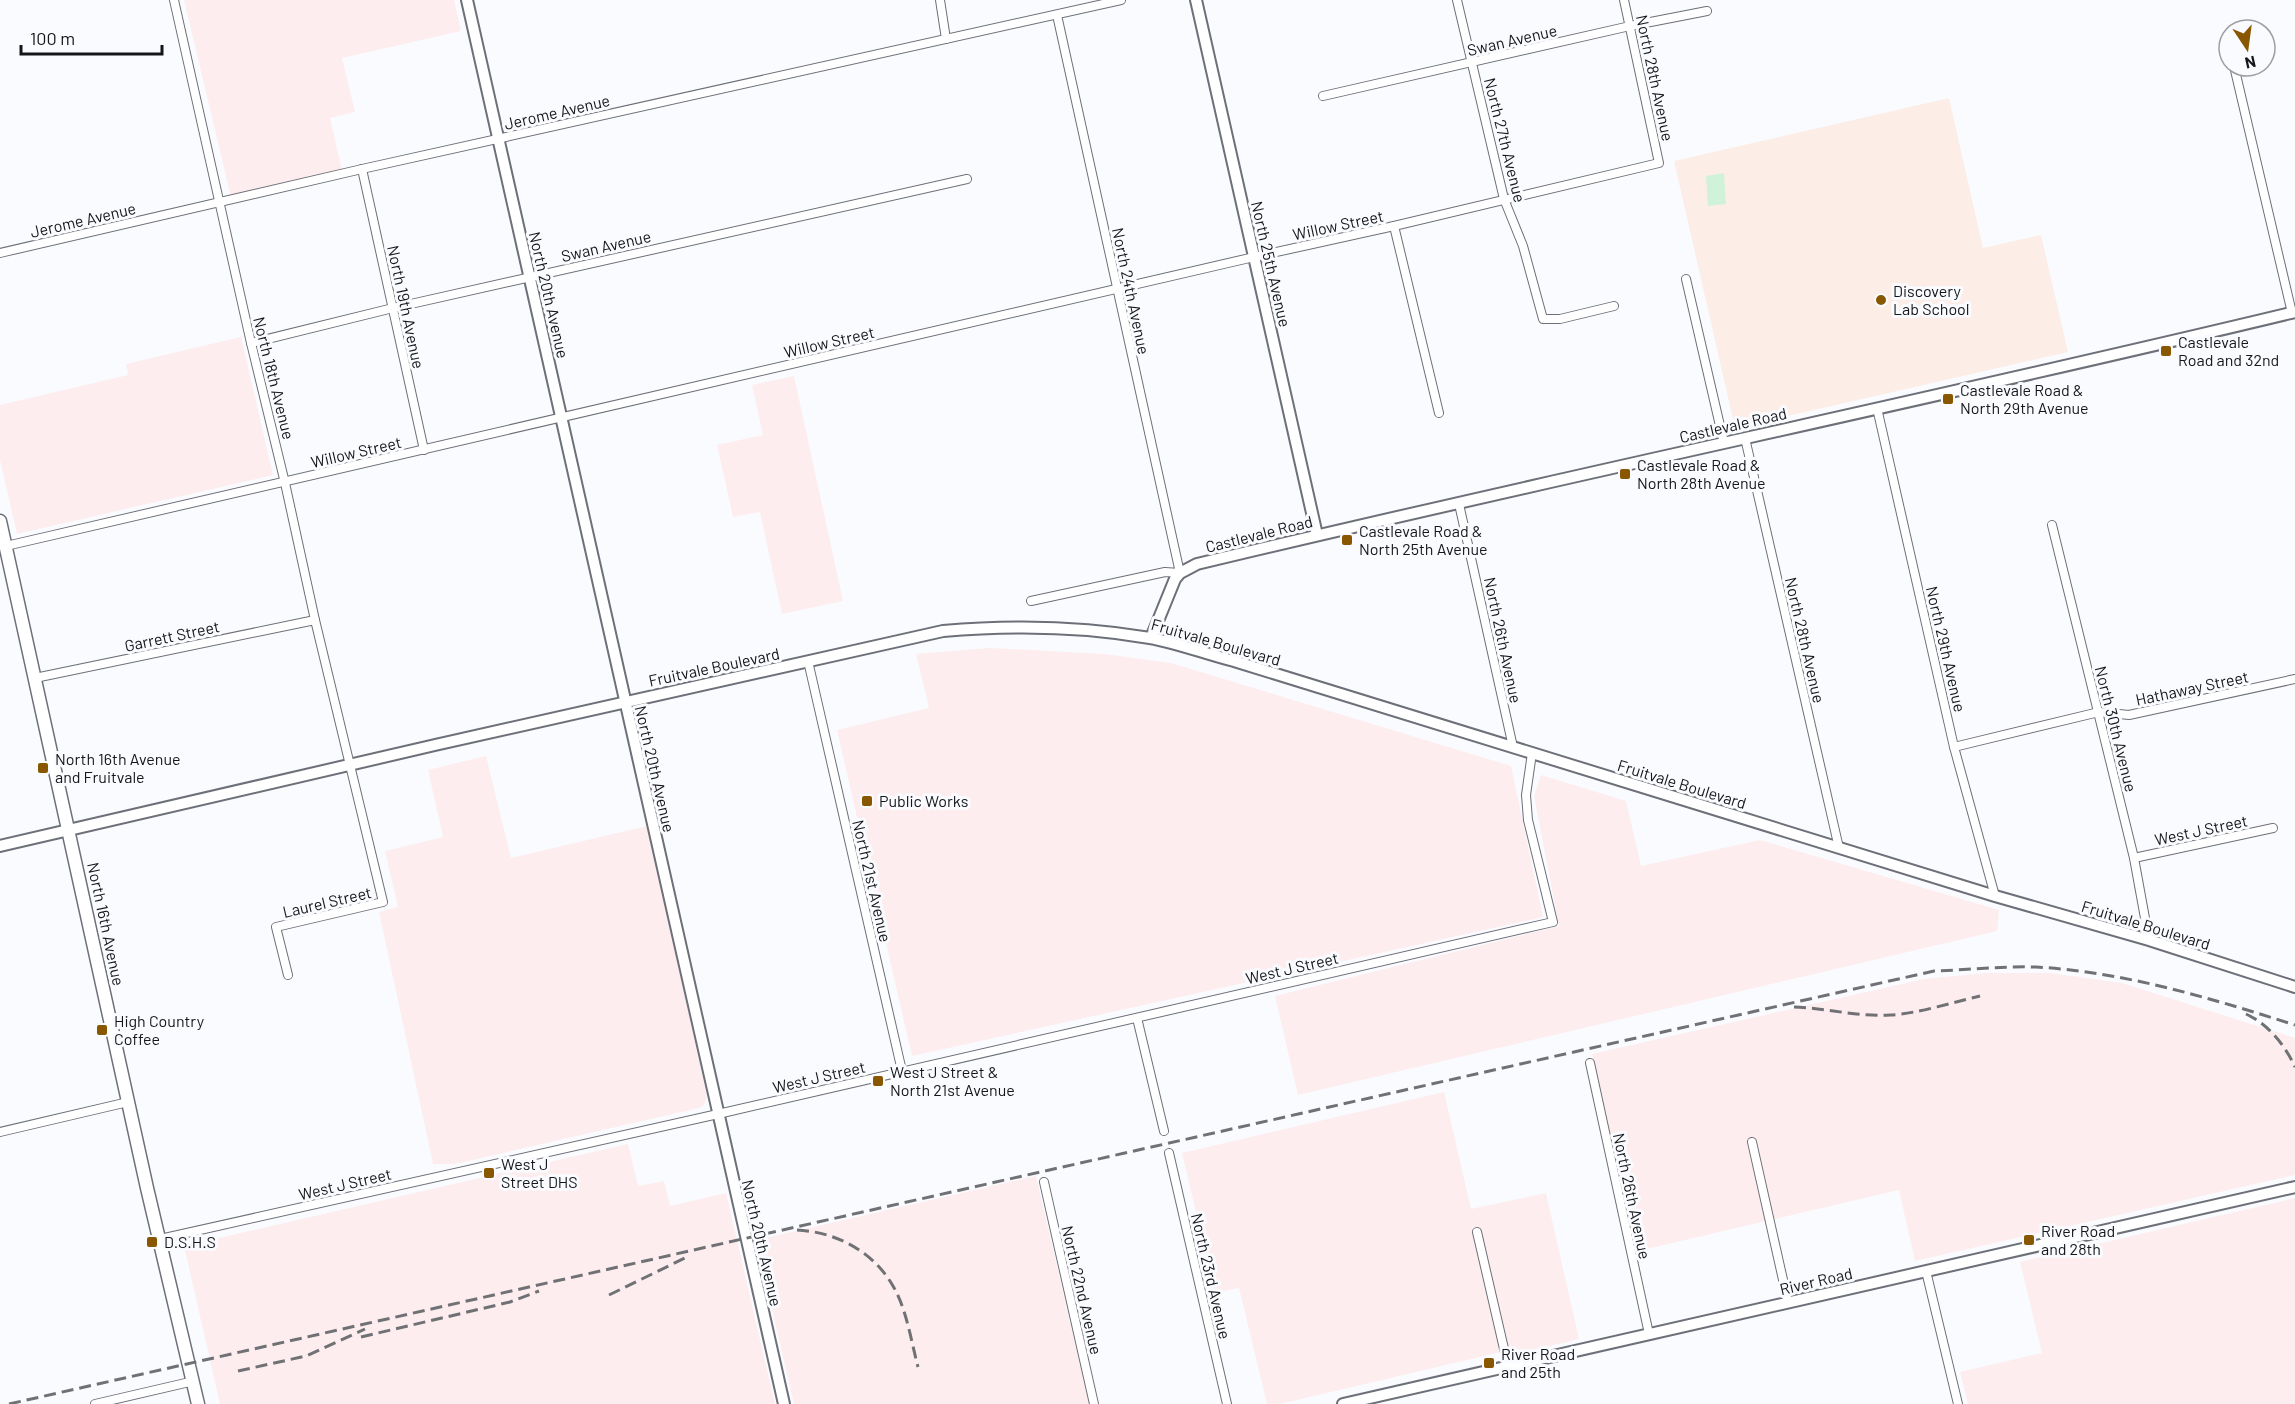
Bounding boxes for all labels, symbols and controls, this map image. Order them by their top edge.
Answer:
street label: North 28th Avenue [1633,13,1678,143]
scale bar [21,18,162,56]
north arrow [2217,18,2277,78]
street label: Swan Avenue [1465,20,1559,59]
text: 100 m [30,27,75,49]
text: N [2243,53,2258,74]
street label: North 27th Avenue [1481,76,1530,204]
street label: Jerome Avenue [502,90,612,133]
street label: Jerome Avenue [28,198,138,241]
street label: North 25th Avenue [1248,199,1295,329]
street label: Willow Street [1291,206,1385,243]
street label: Swan Avenue [559,226,653,265]
street label: North 24th Avenue [1109,226,1154,356]
street label: North 20th Avenue [526,230,573,360]
street label: North 19th Avenue [384,243,429,370]
place label: Discovery Lab School [1893,281,1970,318]
marker: Discovery Lab School [1874,293,1888,307]
street label: North 18th Avenue [250,315,299,441]
street label: Willow Street [782,322,876,361]
place label: Castlevale Road and 32nd [2178,332,2279,369]
marker: Castlevale Road and 32nd [2159,344,2173,358]
place label: Castlevale Road & North 29th Avenue [1960,380,2089,417]
marker: Castlevale Road & North 29th Avenue [1941,392,1955,406]
street label: Castlevale Road [1677,403,1788,446]
street label: Willow Street [309,432,403,471]
place label: Castlevale Road & North 28th Avenue [1637,455,1766,492]
marker: Castlevale Road & North 28th Avenue [1618,467,1632,481]
street label: Castlevale Road [1203,511,1314,556]
place label: Castlevale Road & North 25th Avenue [1359,521,1488,558]
marker: Castlevale Road & North 25th Avenue [1340,533,1354,547]
street label: North 26th Avenue [1481,575,1526,705]
street label: North 28th Avenue [1782,575,1829,705]
street label: North 29th Avenue [1923,584,1970,714]
street label: Fruitvale Boulevard [1149,614,1283,669]
street label: Garrett Street [123,616,221,655]
street label: Fruitvale Boulevard [647,643,781,690]
street label: North 30th Avenue [2092,664,2141,794]
street label: Hathaway Street [2134,666,2250,709]
street label: North 20th Avenue [632,704,679,834]
place label: North 16th Avenue and Fruitvale [55,749,181,786]
street label: Fruitvale Boulevard [1615,755,1749,812]
marker: North 16th Avenue and Fruitvale [36,761,50,775]
place label: Public Works [879,791,969,810]
marker: Public Works [860,794,874,808]
street label: West J Street [2153,810,2249,849]
street label: North 21st Avenue [849,818,896,944]
street label: North 16th Avenue [84,861,129,987]
street label: Laurel Street [281,882,373,921]
street label: Fruitvale Boulevard [2079,896,2213,953]
street label: West J Street [1244,948,1340,987]
place label: High Country Coffee [114,1011,205,1048]
marker: High Country Coffee [95,1023,109,1037]
street label: West J Street [771,1057,867,1096]
place label: West J Street & North 21st Avenue [890,1062,1015,1099]
marker: West J Street & North 21st Avenue [871,1074,885,1088]
street label: North 26th Avenue [1610,1131,1655,1261]
place label: West J Street DHS [501,1154,578,1191]
street label: West J Street [297,1164,393,1203]
marker: West J Street DHS [482,1166,496,1180]
street label: North 20th Avenue [739,1178,786,1308]
street label: North 23rd Avenue [1188,1211,1235,1341]
place label: River Road and 28th [2041,1221,2115,1258]
street label: North 22nd Avenue [1058,1224,1107,1356]
place label: D.S.H.S [164,1232,216,1251]
marker: River Road and 28th [2022,1233,2036,1247]
marker: D.S.H.S [145,1235,159,1249]
street label: River Road [1778,1263,1854,1298]
place label: River Road and 25th [1501,1344,1575,1381]
marker: River Road and 25th [1482,1356,1496,1370]

